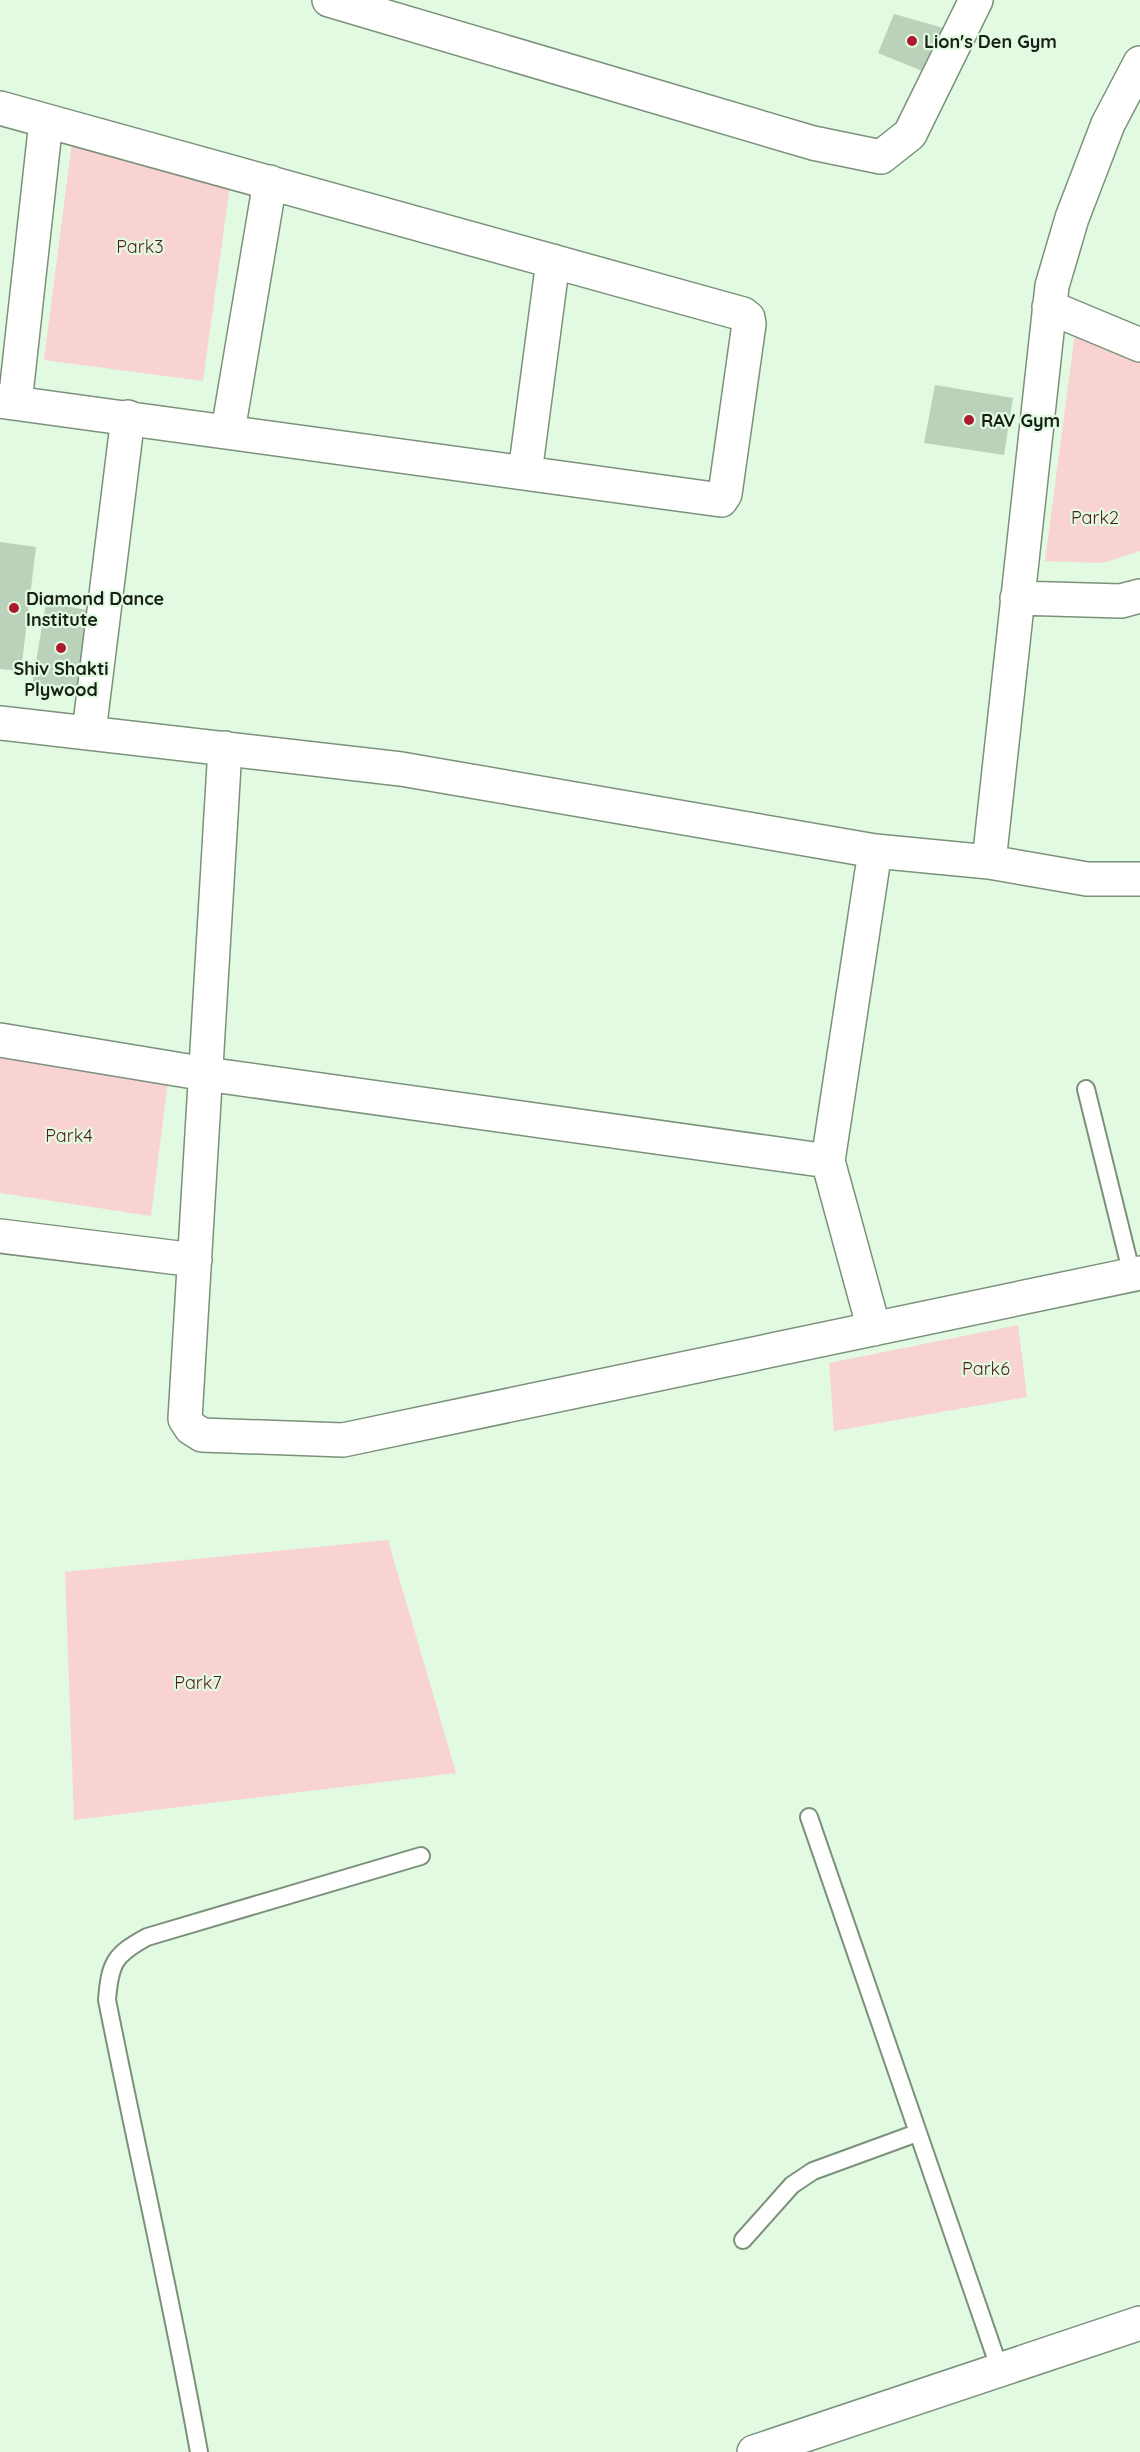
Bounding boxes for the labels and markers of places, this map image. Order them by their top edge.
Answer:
place label: Lion's Den Gym [924,30,1057,53]
marker: Lion's Den Gym [905,34,919,48]
place label: RAV Gym [981,409,1060,432]
marker: RAV Gym [962,413,976,427]
place label: Diamond Dance Institute [26,587,164,631]
marker: Diamond Dance Institute [7,601,21,615]
marker: Shiv Shakti Plywood [54,641,68,655]
place label: Shiv Shakti Plywood [13,657,109,701]

